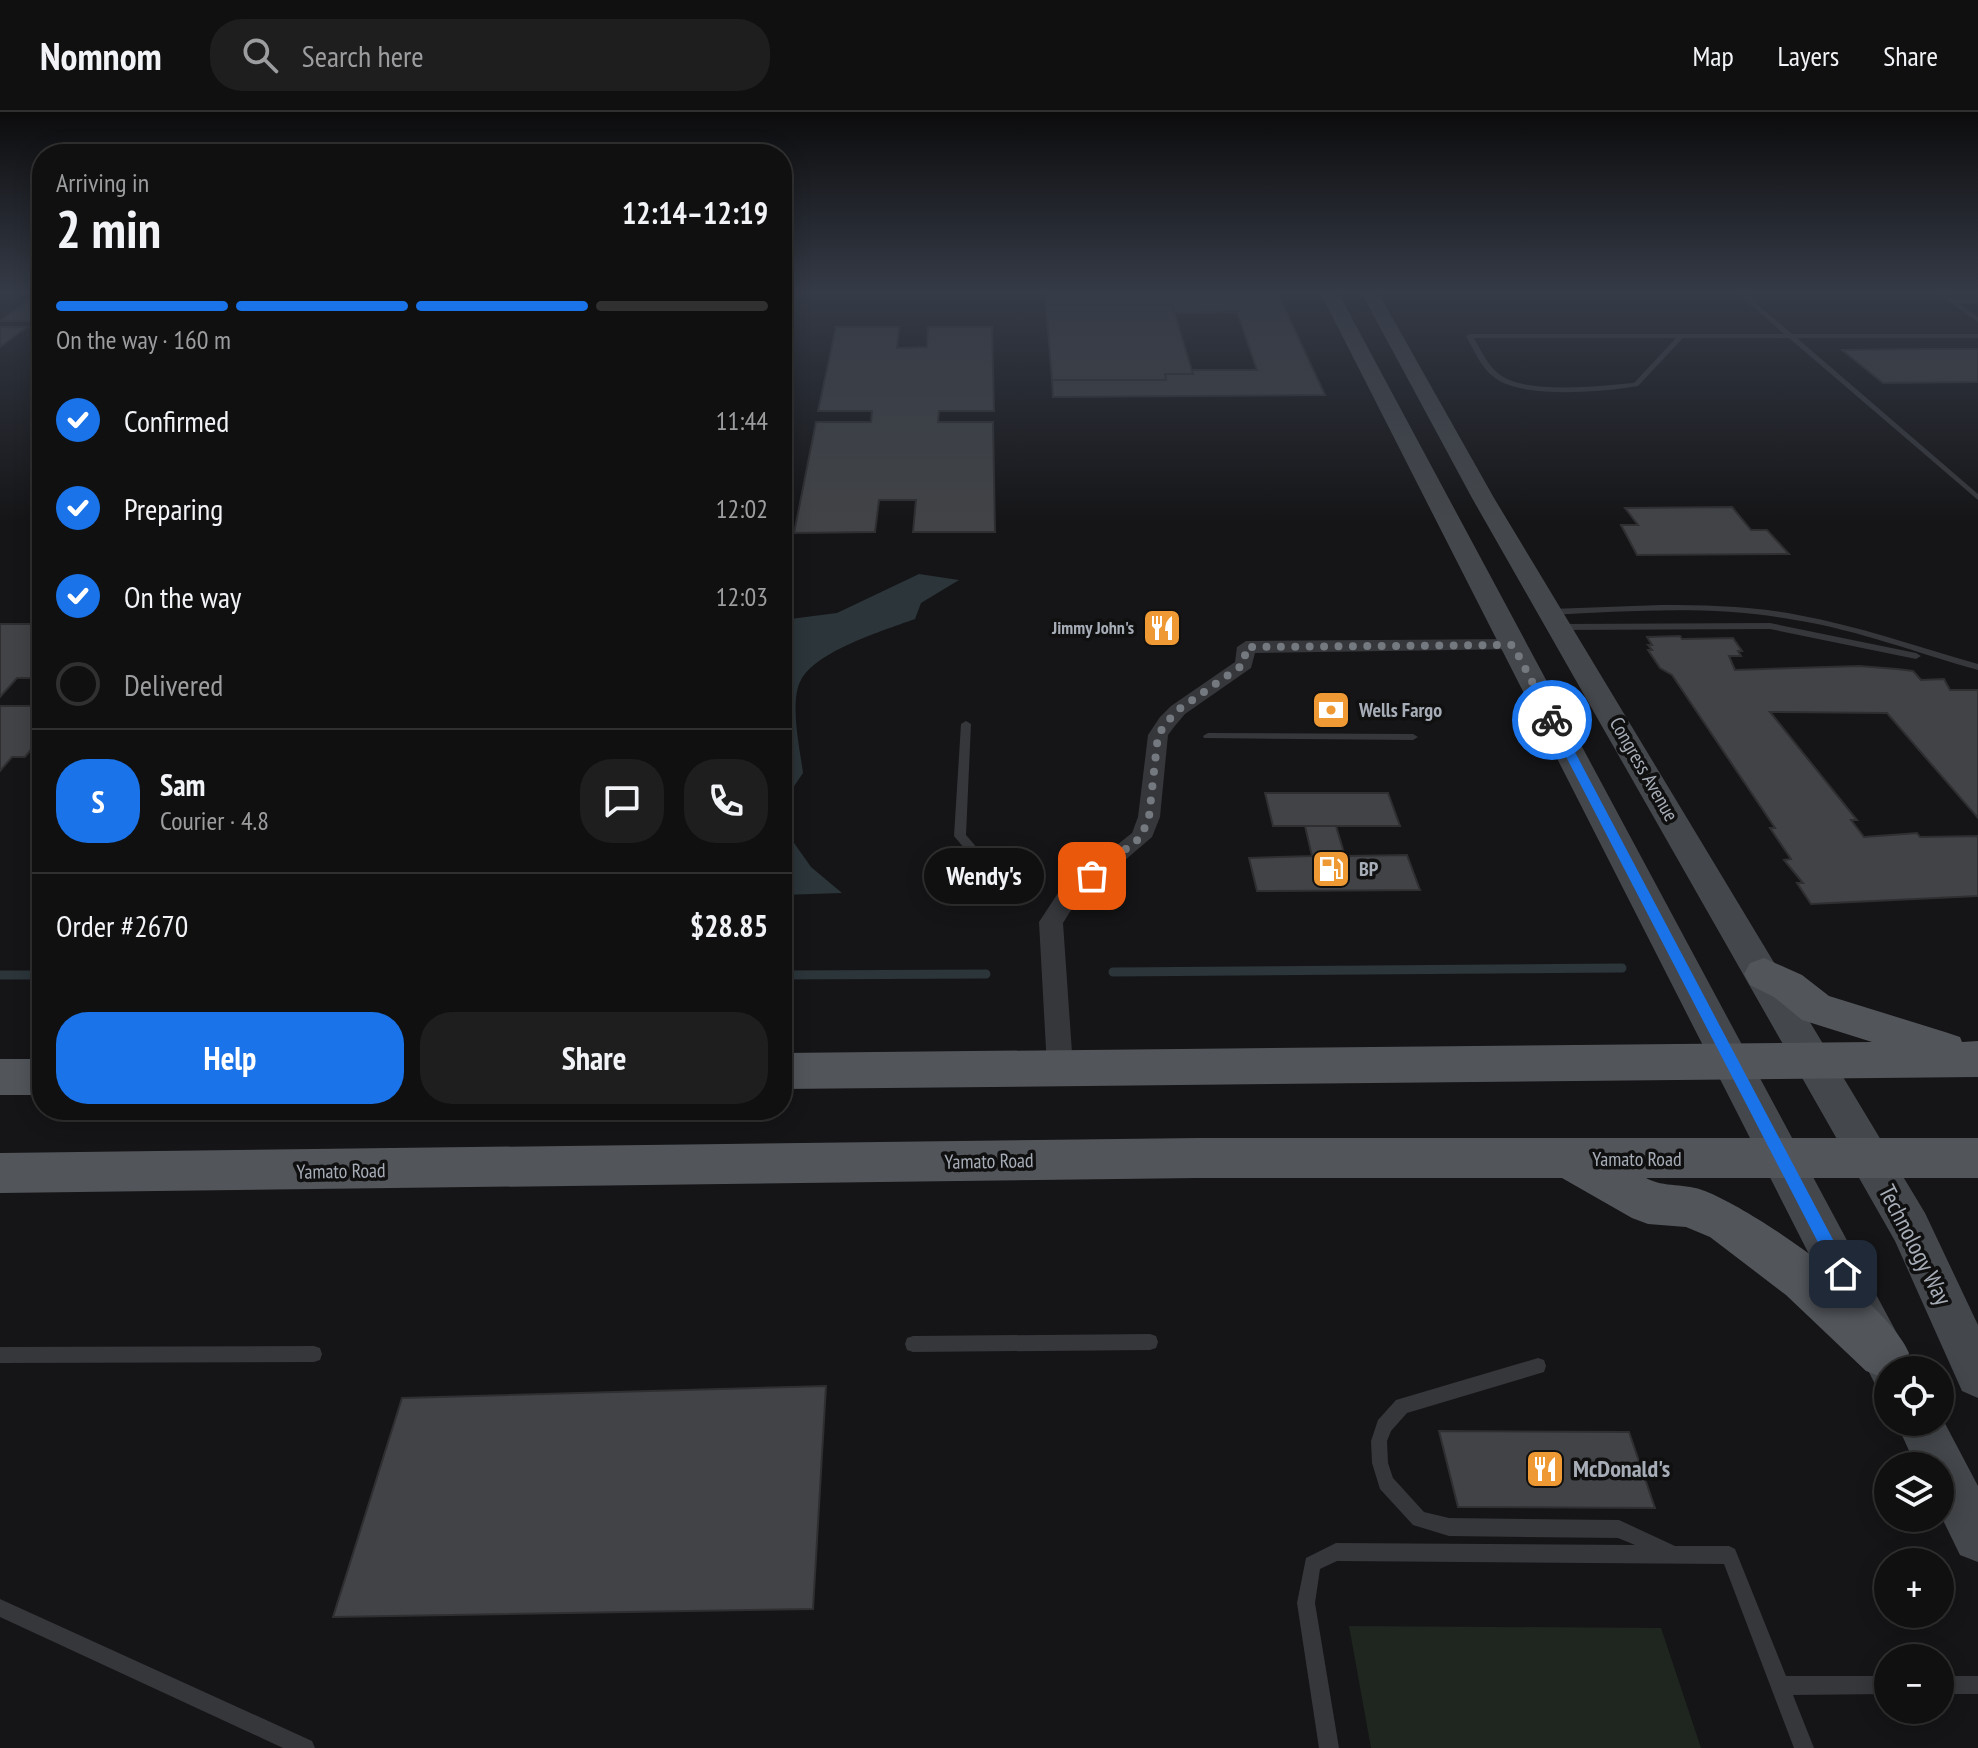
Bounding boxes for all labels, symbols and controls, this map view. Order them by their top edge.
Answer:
search box [210,19,770,91]
text: Nomnom [40,31,162,80]
icon: search [238,33,282,77]
text: Search here [302,36,424,75]
text: Map [1692,37,1734,74]
text: Layers [1778,37,1839,74]
text: Share [1883,37,1938,74]
text: Arriving in [56,166,149,199]
text: 12:14–12:19 [622,193,768,232]
text: 2 min [56,195,161,262]
text: On the way · 160 m [56,323,231,356]
icon: check [56,398,100,442]
text: Confirmed [124,401,229,440]
text: 11:44 [716,404,768,437]
icon: check [56,486,100,530]
text: Preparing [124,489,223,528]
text: 12:02 [716,492,768,525]
icon: check [56,574,100,618]
text: On the way [124,577,241,616]
text: 12:03 [716,580,768,613]
restaurant icon: Jimmy John's [1141,607,1183,649]
place label: Jimmy John's [1051,616,1134,639]
text: Delivered [124,665,223,704]
courier [1512,680,1592,760]
bank icon: Wells Fargo [1310,689,1352,731]
place label: Wells Fargo [1358,697,1442,723]
icon: bike [1530,698,1574,742]
street label: Congress Avenue [1604,712,1684,826]
button: chat [580,759,664,843]
button: phone [684,759,768,843]
text: Sam [160,765,205,804]
text: S [91,782,105,821]
text: Courier · 4.8 [160,804,269,837]
pin [1058,842,1126,910]
callout: Wendy's [924,848,1044,904]
fuel station icon: BP [1310,848,1352,890]
icon: bag [1070,854,1114,898]
place label: BP [1359,856,1379,882]
text: Wendy's [946,859,1022,892]
text: Order #2670 [56,906,188,945]
text: $28.85 [690,906,768,945]
button: Help [56,1012,404,1104]
button: Share [420,1012,768,1104]
street label: Yamato Road [1592,1146,1682,1172]
street label: Yamato Road [944,1147,1034,1175]
street label: Yamato Road [296,1157,386,1185]
street label: Technology Way [1872,1179,1959,1310]
pin [1809,1240,1877,1308]
icon: home [1821,1252,1865,1296]
map controls [1874,1356,1954,1724]
button: locate [1874,1356,1954,1436]
restaurant icon: McDonald's [1524,1448,1566,1490]
button: layers [1874,1452,1954,1532]
place label: McDonald's [1573,1453,1670,1484]
button: + [1874,1548,1954,1628]
button: − [1874,1644,1954,1724]

